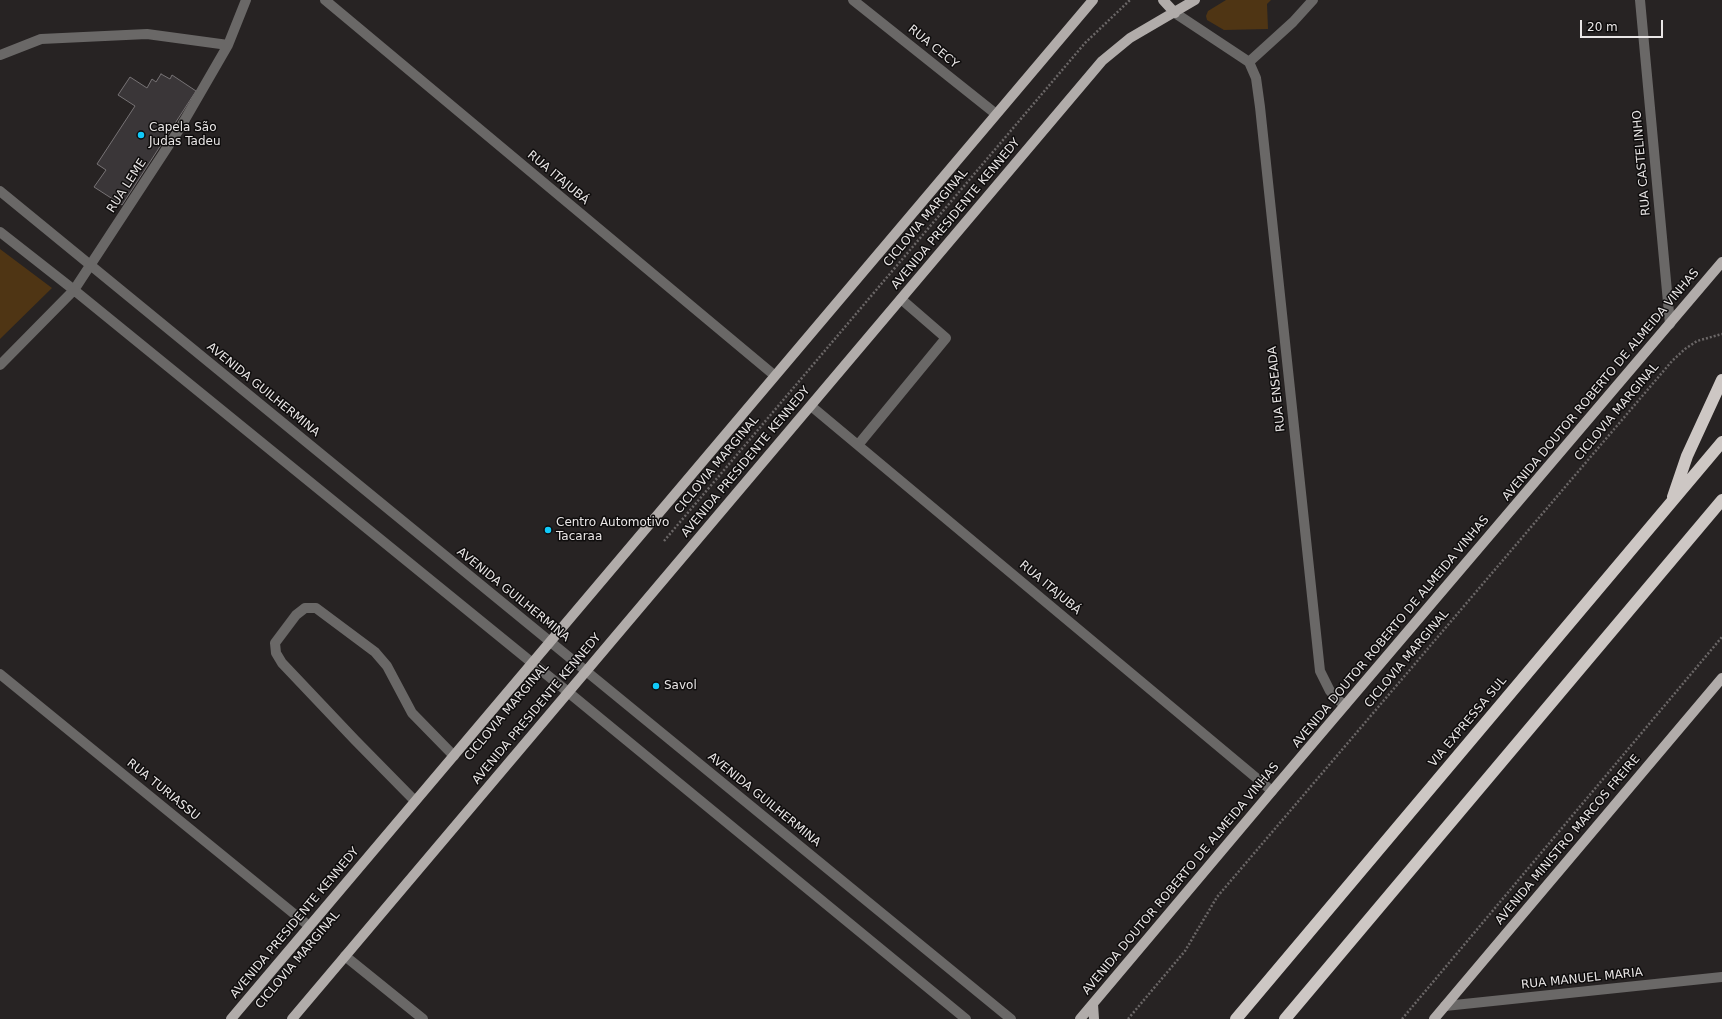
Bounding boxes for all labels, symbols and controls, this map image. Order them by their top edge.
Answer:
scale bar [1582,12,1665,38]
text: 20 m [1587,20,1618,34]
street label: RUA CECY [905,22,961,72]
street label: RUA CASTELINHO [1630,110,1654,216]
place label: Capela São Judas Tadeu [149,121,220,149]
marker: Capela São Judas Tadeu [136,130,146,140]
street label: AVENIDA PRESIDENTE KENNEDY [889,136,1023,292]
street label: RUA ITAJUBÁ [524,148,592,208]
street label: RUA LEME [104,156,150,216]
street label: CICLOVIA MARGINAL [881,166,971,270]
street label: AVENIDA DOUTOR ROBERTO DE ALMEIDA VINHAS [1500,266,1702,504]
street label: AVENIDA GUILHERMINA [204,340,322,440]
street label: RUA ENSEADA [1265,345,1289,433]
street label: CICLOVIA MARGINAL [1572,360,1662,464]
street label: AVENIDA PRESIDENTE KENNEDY [679,384,813,540]
street label: CICLOVIA MARGINAL [672,413,762,517]
street label: AVENIDA DOUTOR ROBERTO DE ALMEIDA VINHAS [1290,513,1492,751]
place label: Centro Automotivo Tacaraa [556,516,669,544]
marker: Centro Automotivo Tacaraa [543,525,553,535]
street label: AVENIDA GUILHERMINA [454,545,572,645]
street label: RUA ITAJUBÁ [1016,558,1084,618]
street label: CICLOVIA MARGINAL [1362,607,1452,711]
street label: AVENIDA PRESIDENTE KENNEDY [470,631,604,787]
street label: CICLOVIA MARGINAL [462,660,552,764]
street label: VIA EXPRESSA SUL [1426,674,1510,770]
place label: Savol [664,679,697,693]
marker: Savol [651,681,661,691]
street label: AVENIDA GUILHERMINA [705,750,823,850]
street label: AVENIDA MINISTRO MARCOS FREIRE [1493,752,1643,928]
street label: RUA TURIASSU [124,756,202,824]
street label: AVENIDA DOUTOR ROBERTO DE ALMEIDA VINHAS [1080,760,1282,998]
street label: AVENIDA PRESIDENTE KENNEDY [228,845,362,1001]
street label: CICLOVIA MARGINAL [253,908,343,1012]
street label: RUA MANUEL MARIA [1520,965,1644,993]

